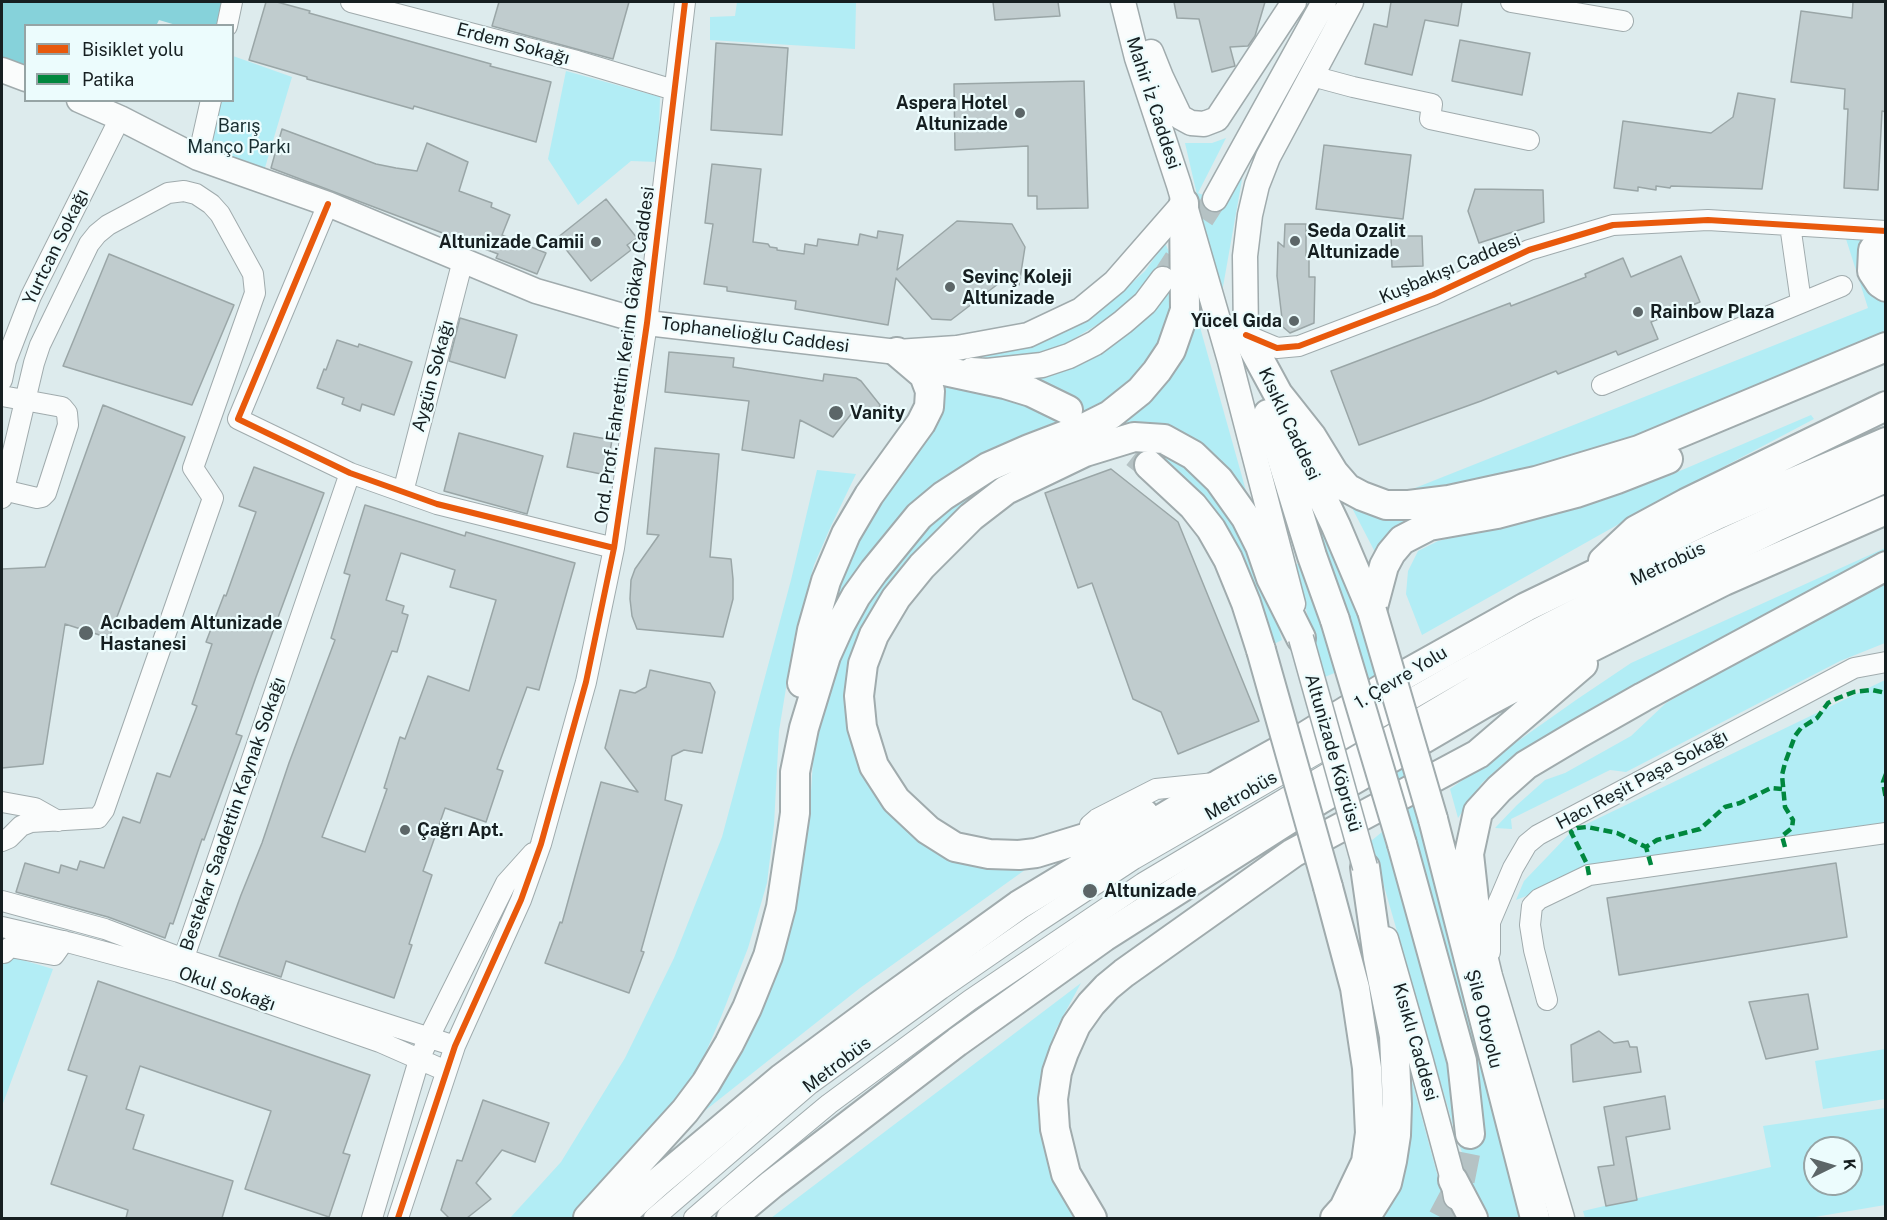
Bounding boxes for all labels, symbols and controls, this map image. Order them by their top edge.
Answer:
street label: Erdem Sokağı [454,19,572,69]
legend [24,24,234,102]
street label: Mahir İz Caddesi [1121,34,1185,172]
text: Bisiklet yolu [82,39,184,60]
text: Patika [82,69,134,90]
place label: Aspera Hotel Altunizade [896,92,1008,134]
marker: Aspera Hotel Altunizade [1013,106,1027,120]
park label: Barış Manço Parkı [187,115,291,158]
street label: Ord. Prof. Fahrettin Kerim Gökay Caddesi [591,185,659,525]
street label: Yurtcan Sokağı [19,186,93,308]
place label: Seda Ozalit Altunizade [1307,220,1406,262]
street label: Kuşbakışı Caddesi [1376,229,1524,309]
place label: Altunizade Camii [439,231,584,253]
marker: Seda Ozalit Altunizade [1288,234,1302,248]
marker: Altunizade Camii [589,235,603,249]
place label: Sevinç Koleji Altunizade [962,266,1072,308]
marker: Sevinç Koleji Altunizade [943,280,957,294]
place label: Rainbow Plaza [1650,301,1774,323]
marker: Rainbow Plaza [1631,305,1645,319]
place label: Yücel Gıda [1191,310,1282,332]
street label: Tophanelioğlu Caddesi [660,313,850,357]
marker: Yücel Gıda [1287,314,1301,328]
street label: Aygün Sokağı [408,318,458,434]
street label: Kısıklı Caddesi [1253,364,1325,484]
place label: Vanity [850,402,905,424]
marker: Vanity [827,404,845,422]
street label: Metrobüs [1627,537,1709,591]
place label: Acıbadem Altunizade Hastanesi [100,612,283,654]
marker: Acıbadem Altunizade Hastanesi [77,624,95,642]
street label: 1. Çevre Yolu [1351,642,1451,714]
street label: Altunizade Köprüsü [1300,671,1366,835]
street label: Bestekar Saadettin Kaynak Sokağı [176,674,290,954]
street label: Hacı Reşit Paşa Sokağı [1552,726,1732,834]
street label: Metrobüs [1201,767,1281,825]
place label: Çağrı Apt. [417,819,503,841]
marker: Çağrı Apt. [398,823,412,837]
place label: Altunizade [1104,880,1197,902]
marker: Altunizade [1081,882,1099,900]
street label: Okul Sokağı [176,962,278,1016]
street label: Şile Otoyolu [1461,967,1507,1071]
street label: Kısıklı Caddesi [1388,980,1442,1104]
street label: Metrobüs [799,1032,875,1098]
north arrow [1803,1136,1863,1196]
text: K [1839,1158,1859,1171]

